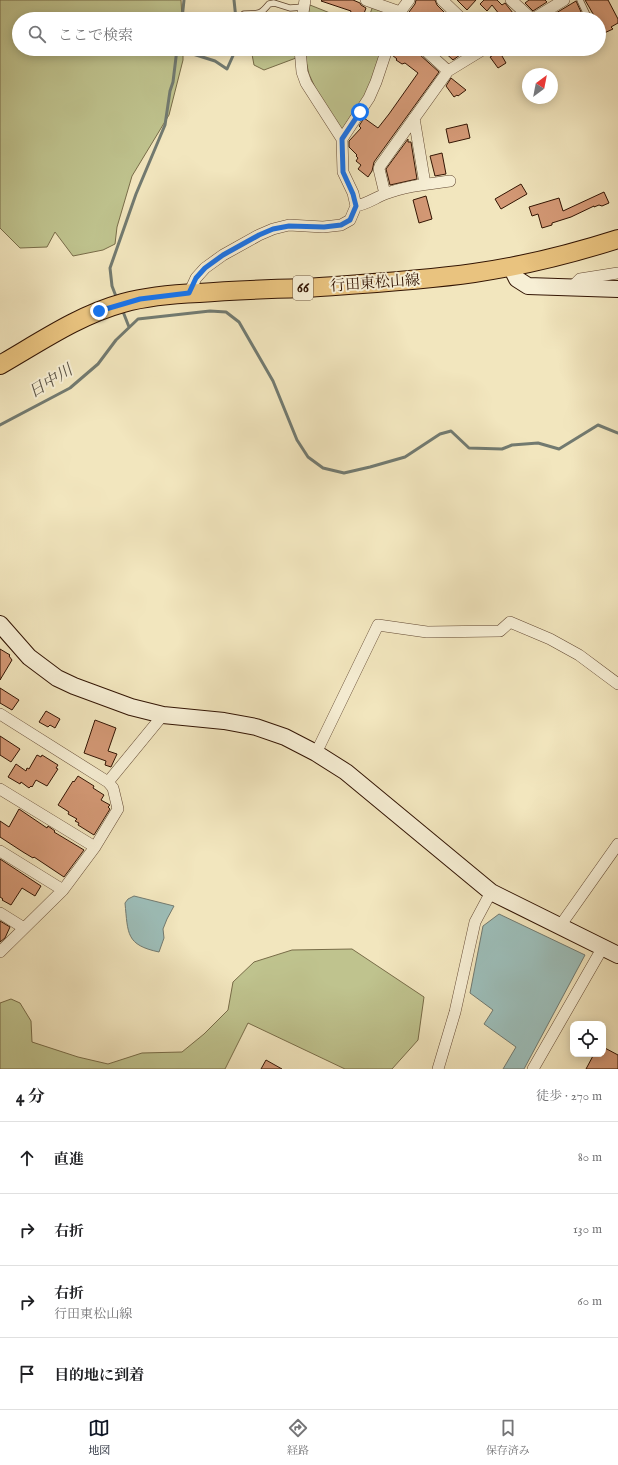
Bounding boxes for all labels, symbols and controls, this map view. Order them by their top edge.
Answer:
search box [12,12,606,56]
icon: search [26,23,48,45]
text: ここで検索 [58,26,133,45]
north arrow [522,68,558,104]
route start [351,103,369,121]
street label: 行田東松山線 [329,270,421,296]
road number: 66 [293,276,313,300]
route end [90,302,108,320]
water label: 日中川 [25,360,78,403]
map controls [570,1021,606,1057]
button: locate [570,1021,606,1057]
text: 4 分 [16,1087,45,1108]
text: 徒歩 · 270 m [536,1088,602,1105]
icon: ahead [16,1147,38,1169]
text: 80 m [578,1149,602,1166]
text: 直進 [54,1150,84,1169]
icon: right [16,1219,38,1241]
text: 130 m [573,1221,602,1238]
text: 右折 [54,1222,84,1241]
text: 右折 [54,1284,84,1303]
icon: right [16,1291,38,1313]
text: 60 m [577,1293,602,1310]
text: 行田東松山線 [54,1306,132,1323]
icon: arrive [16,1363,38,1385]
text: 目的地に到着 [54,1366,144,1385]
tab: 地図 [88,1417,110,1458]
tab: 経路 [287,1417,309,1458]
tab: 保存済み [486,1417,530,1458]

